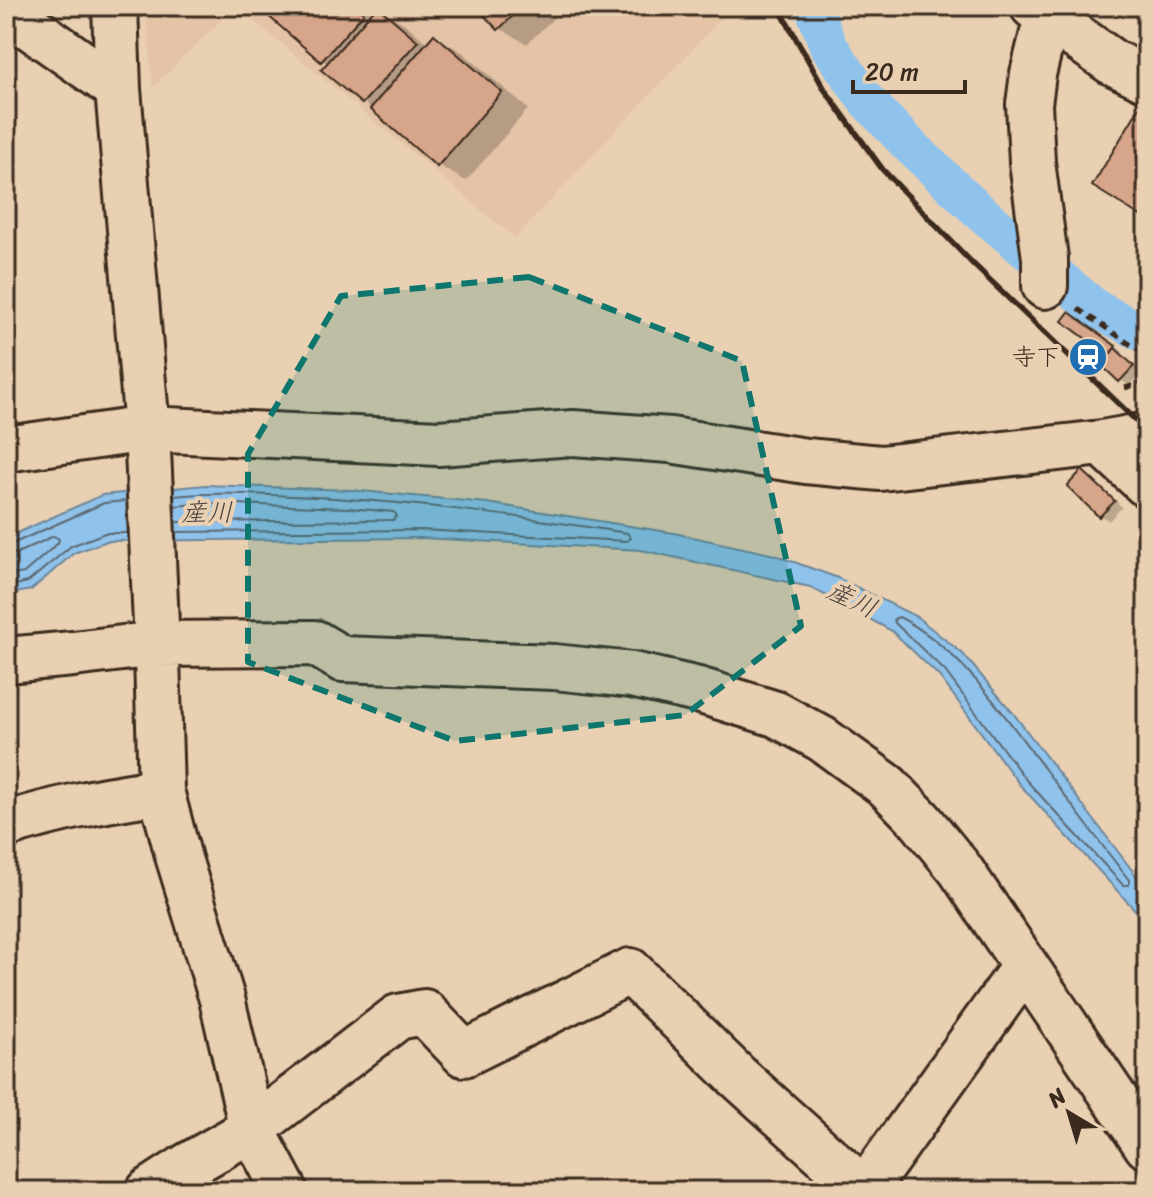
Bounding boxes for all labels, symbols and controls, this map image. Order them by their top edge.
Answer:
scale bar [853,44,965,94]
text: 20 m [865,51,919,93]
place label: 寺下 [1012,336,1060,378]
station icon: 寺下 [1067,336,1109,378]
water label: 産川 [181,489,233,535]
water label: 産川 [819,567,885,631]
north arrow [1029,1073,1109,1153]
text: N [1038,1077,1076,1118]

